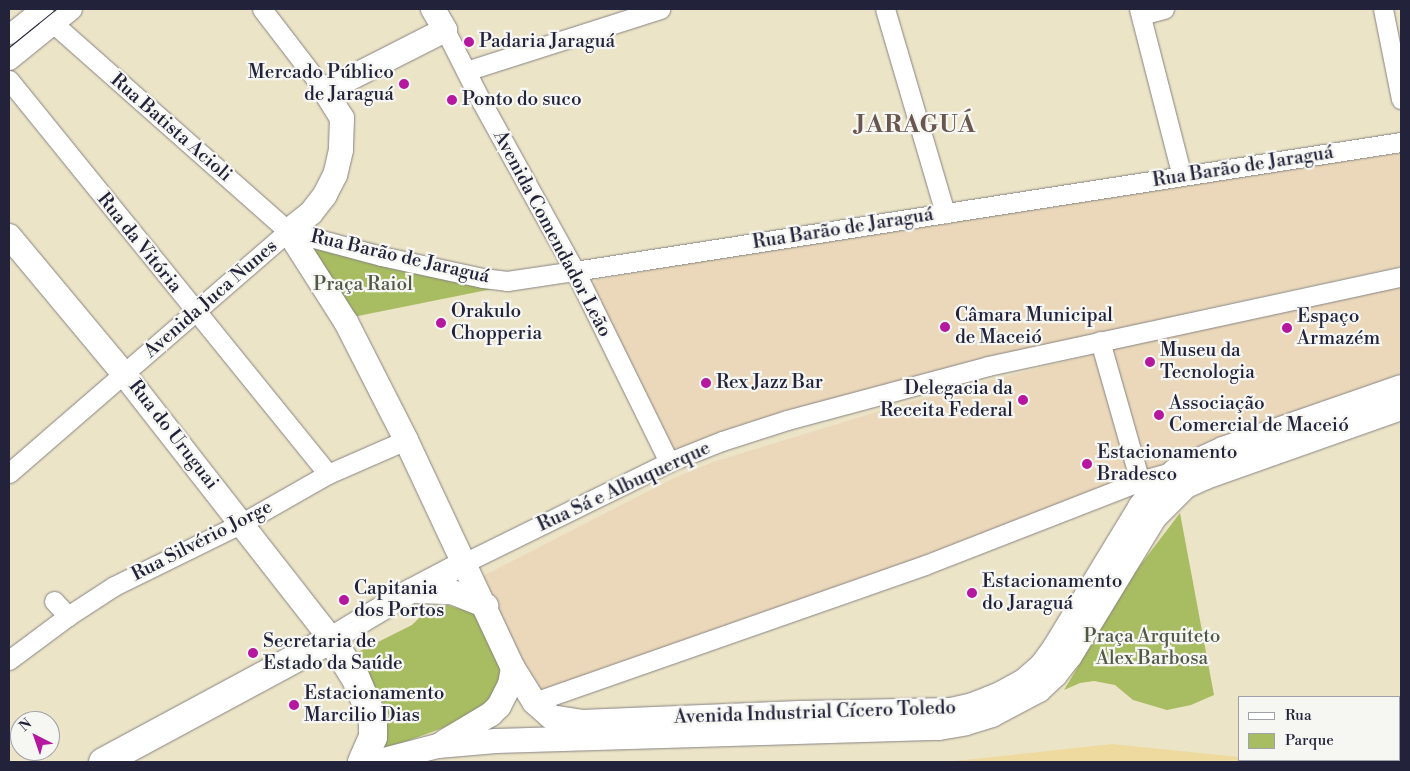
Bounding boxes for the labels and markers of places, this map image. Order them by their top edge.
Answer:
place label: Padaria Jaraguá [479,31,615,53]
marker: Padaria Jaraguá [463,36,475,48]
place label: Mercado Público de Jaraguá [248,62,394,106]
marker: Mercado Público de Jaraguá [398,78,410,90]
place label: Ponto do suco [462,89,582,111]
marker: Ponto do suco [446,94,458,106]
place label: Orakulo Chopperia [451,301,542,345]
place label: Câmara Municipal de Maceió [955,305,1113,349]
place label: Espaço Armazém [1297,306,1380,350]
marker: Orakulo Chopperia [435,317,447,329]
marker: Câmara Municipal de Maceió [939,321,951,333]
marker: Espaço Armazém [1281,322,1293,334]
place label: Museu da Tecnologia [1160,340,1255,384]
marker: Museu da Tecnologia [1144,356,1156,368]
place label: Rex Jazz Bar [716,372,823,394]
marker: Rex Jazz Bar [700,377,712,389]
place label: Delegacia da Receita Federal [880,378,1013,422]
place label: Associação Comercial de Maceió [1169,393,1349,437]
marker: Delegacia da Receita Federal [1017,394,1029,406]
marker: Associação Comercial de Maceió [1153,409,1165,421]
place label: Estacionamento Bradesco [1097,442,1237,486]
marker: Estacionamento Bradesco [1081,458,1093,470]
place label: Estacionamento do Jaraguá [982,571,1122,615]
place label: Capitania dos Portos [354,578,444,622]
marker: Estacionamento do Jaraguá [966,587,978,599]
marker: Capitania dos Portos [338,594,350,606]
place label: Secretaria de Estado da Saúde [263,631,403,675]
marker: Secretaria de Estado da Saúde [247,647,259,659]
place label: Estacionamento Marcilio Dias [304,683,444,727]
marker: Estacionamento Marcilio Dias [288,699,300,711]

